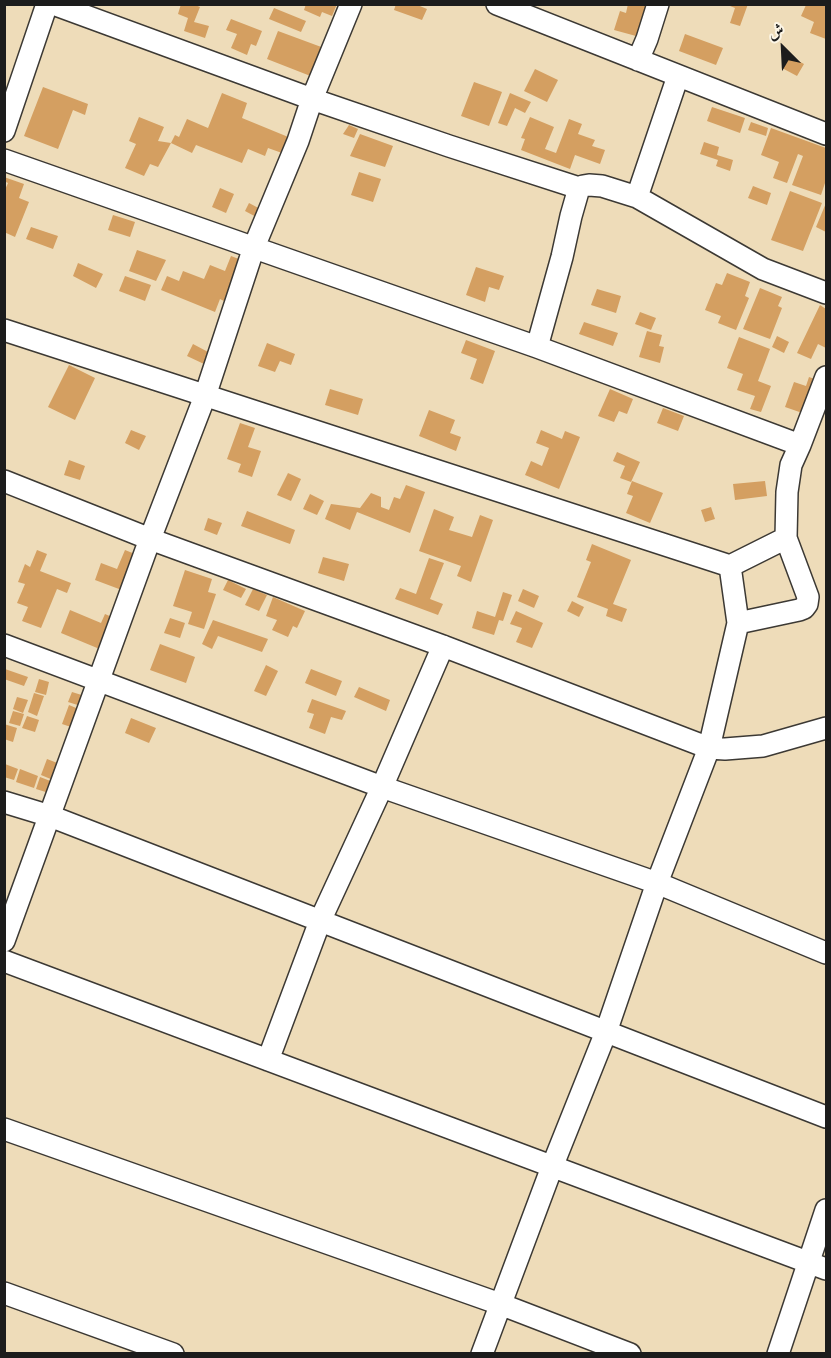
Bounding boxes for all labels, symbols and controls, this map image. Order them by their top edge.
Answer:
north arrow [753,18,813,78]
text: ش [764,19,787,44]

